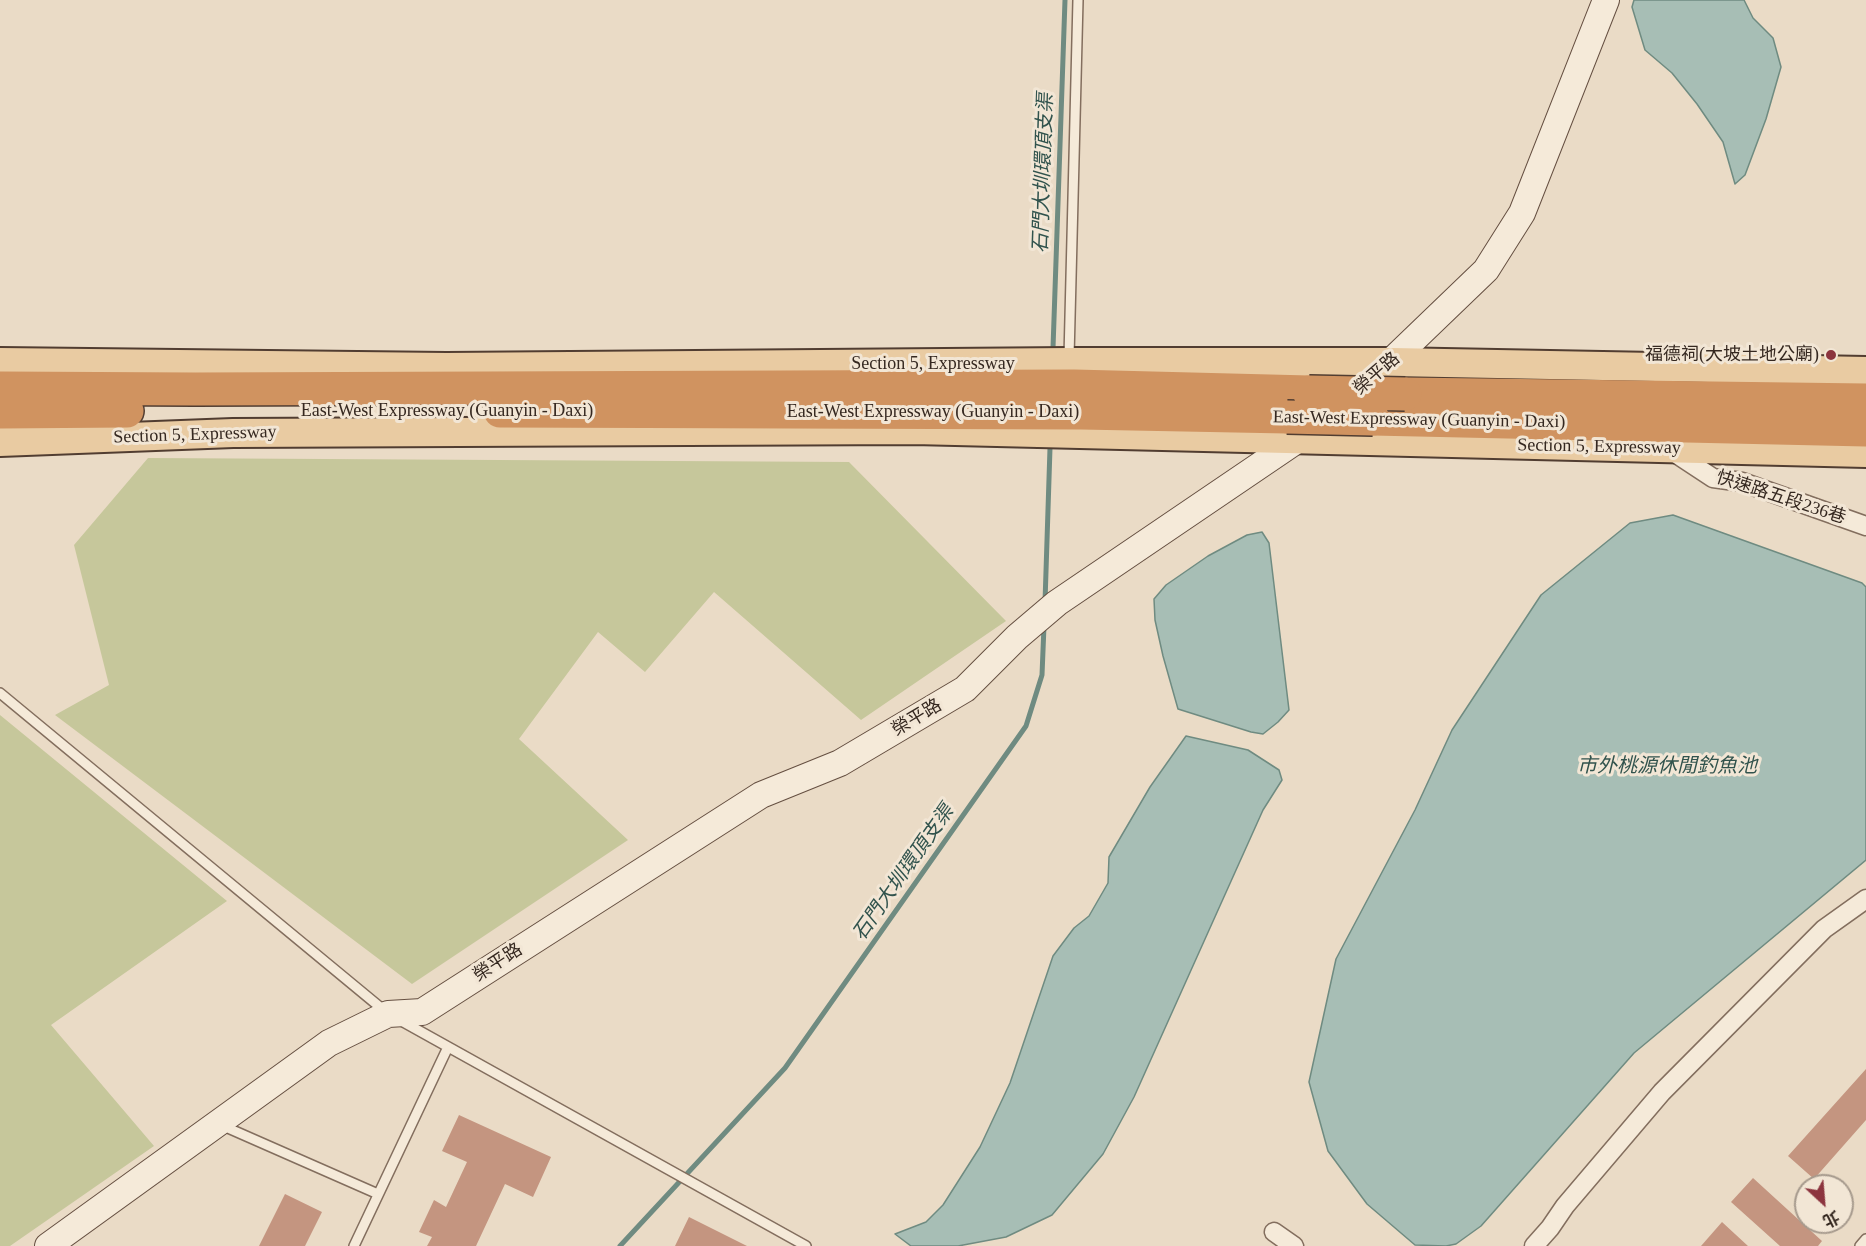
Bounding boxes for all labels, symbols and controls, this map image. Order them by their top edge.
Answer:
water label: 石門大圳環頂支渠 [1029,93,1059,253]
place label: 福德祠(大坡土地公廟) [1645,344,1819,366]
street label: 榮平路 [1350,348,1404,400]
marker: 福德祠(大坡土地公廟) [1824,348,1838,362]
street label: Section 5, Expressway [851,353,1015,375]
street label: East-West Expressway (Guanyin - Daxi) [301,400,593,422]
street label: East-West Expressway (Guanyin - Daxi) [787,401,1079,423]
street label: East-West Expressway (Guanyin - Daxi) [1273,407,1565,433]
street label: Section 5, Expressway [113,421,277,449]
street label: Section 5, Expressway [1517,435,1681,459]
street label: 快速路五段236巷 [1713,467,1849,529]
street label: 榮平路 [888,695,946,741]
water label: 市外桃源休閒釣魚池 [1577,755,1757,779]
water label: 石門大圳環頂支渠 [848,801,960,945]
street label: 榮平路 [469,939,527,987]
north arrow [1794,1174,1854,1234]
text: 北 [1820,1208,1842,1230]

